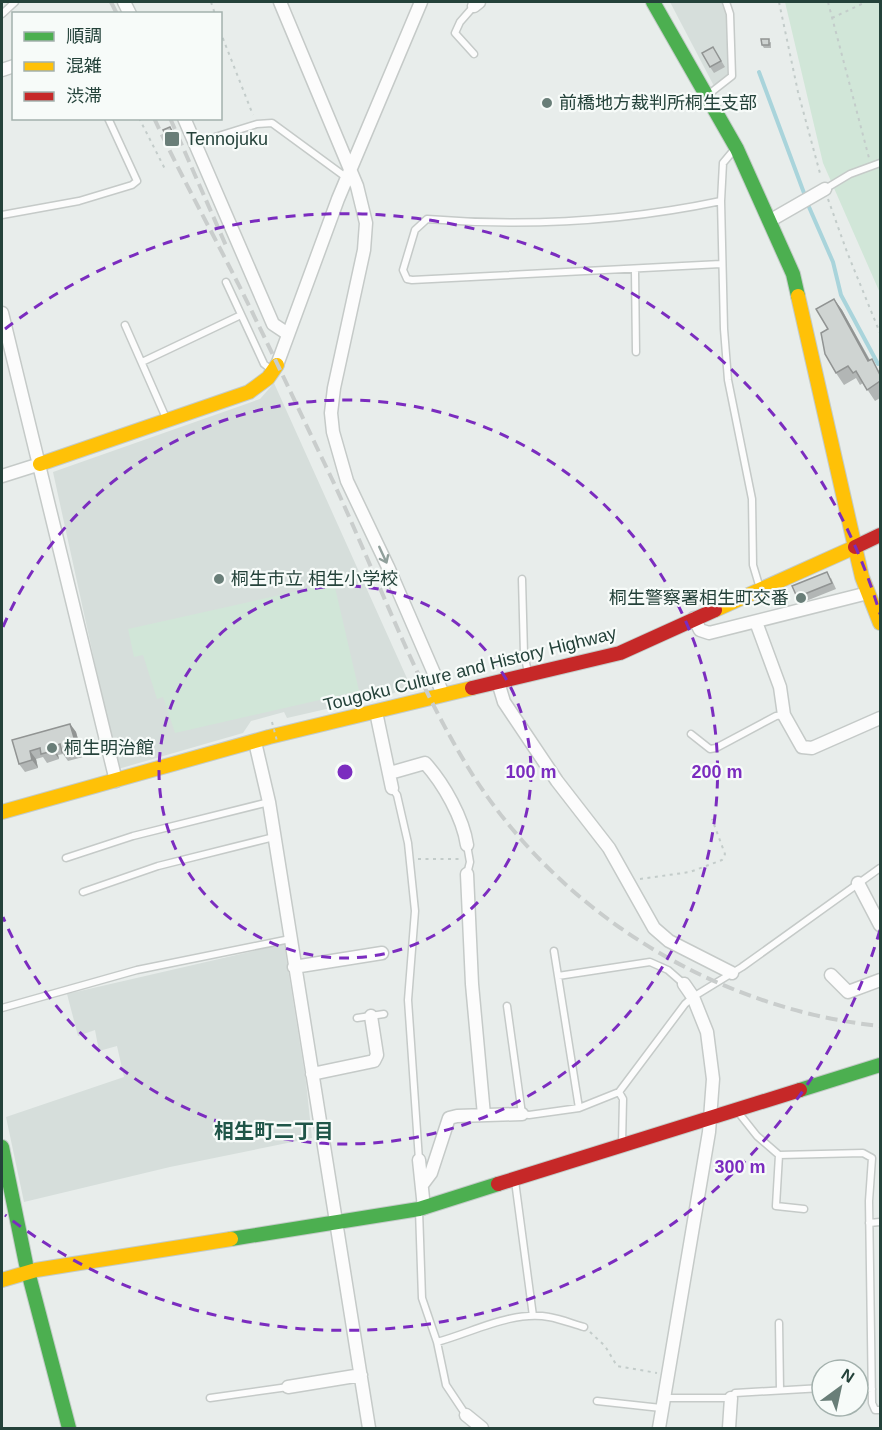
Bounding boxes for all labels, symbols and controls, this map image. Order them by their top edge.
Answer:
legend [12,12,222,120]
text: 順調 [66,26,102,46]
text: 混雑 [66,56,102,76]
text: 渋滞 [66,86,102,106]
place label: 前橋地方裁判所桐生支部 [559,93,757,113]
marker: 前橋地方裁判所桐生支部 [540,96,554,110]
place label: Tennojuku [186,129,268,149]
marker: Tennojuku [163,130,181,148]
one-way arrow [377,545,389,563]
place label: 桐生市立 相生小学校 [231,569,398,589]
marker: 桐生市立 相生小学校 [212,572,226,586]
place label: 桐生警察署相生町交番 [609,588,789,608]
marker: 桐生警察署相生町交番 [794,591,808,605]
street label: Tougoku Culture and History Highway [321,623,619,715]
place label: 桐生明治館 [64,738,154,758]
marker: 桐生明治館 [45,741,59,755]
centre of rings [335,762,355,782]
text: 100 m [505,762,557,782]
text: 200 m [691,762,743,782]
district label: 相生町二丁目 [214,1120,334,1142]
text: 300 m [714,1157,766,1177]
north arrow [810,1358,870,1418]
text: N [838,1366,857,1386]

